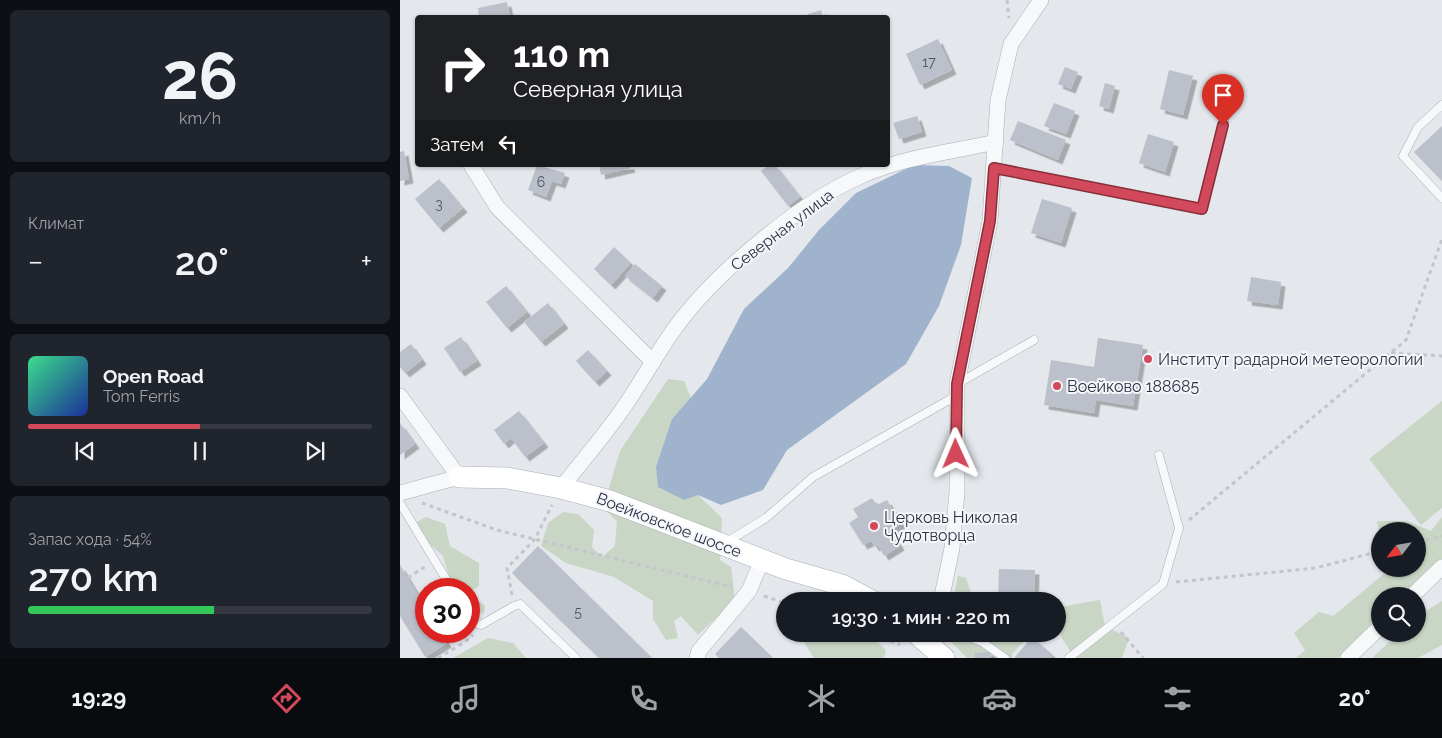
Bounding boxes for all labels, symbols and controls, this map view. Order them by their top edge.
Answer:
text: 110 m [513,34,610,75]
icon: right [430,35,495,100]
text: 26 [162,38,238,114]
house number: 17 [922,54,936,70]
pin [1202,74,1244,125]
text: Северная улица [513,76,683,102]
icon: arrive [1209,81,1237,109]
text: km/h [179,109,221,128]
icon: left [494,130,522,158]
text: Затем [430,133,484,155]
house number: 6 [537,174,545,190]
street label: Северная улица [727,185,837,275]
house number: 3 [435,196,443,212]
text: Климат [28,214,84,233]
text: 20° [175,239,229,284]
text: − [28,245,43,278]
text: + [360,245,372,278]
place label: Институт радарной метеорологии [1158,350,1423,369]
marker: Институт радарной метеорологии [1142,353,1154,365]
text: Open Road [103,365,204,387]
place label: Воейково 188685 [1067,377,1200,396]
marker: Воейково 188685 [1051,380,1063,392]
text: Tom Ferris [103,387,180,406]
position arrow [929,427,981,479]
icon: previous [71,437,99,465]
icon: pause [186,437,214,465]
icon: next [301,437,329,465]
street label: Воейковское шоссе [594,489,744,561]
place label: Церковь Николая Чудотворца [884,508,1018,545]
marker: Церковь Николая Чудотворца [868,520,880,532]
north arrow [1371,522,1426,578]
map controls [1371,522,1426,642]
text: Запас хода · 54% [28,530,152,549]
text: 270 km [28,555,158,600]
speed limit sign: 30 [415,578,480,643]
button: search [1371,587,1426,642]
house number: 5 [574,604,582,620]
text: 19:30 · 1 мин · 220 m [832,606,1010,628]
icon: directions [269,681,304,716]
icon: music [448,681,483,716]
icon: phone [626,681,661,716]
icon: climate [804,681,839,716]
icon: car [982,681,1017,716]
icon: filters [1160,681,1195,716]
text: 19:29 [72,685,126,711]
text: 20° [1339,685,1370,711]

